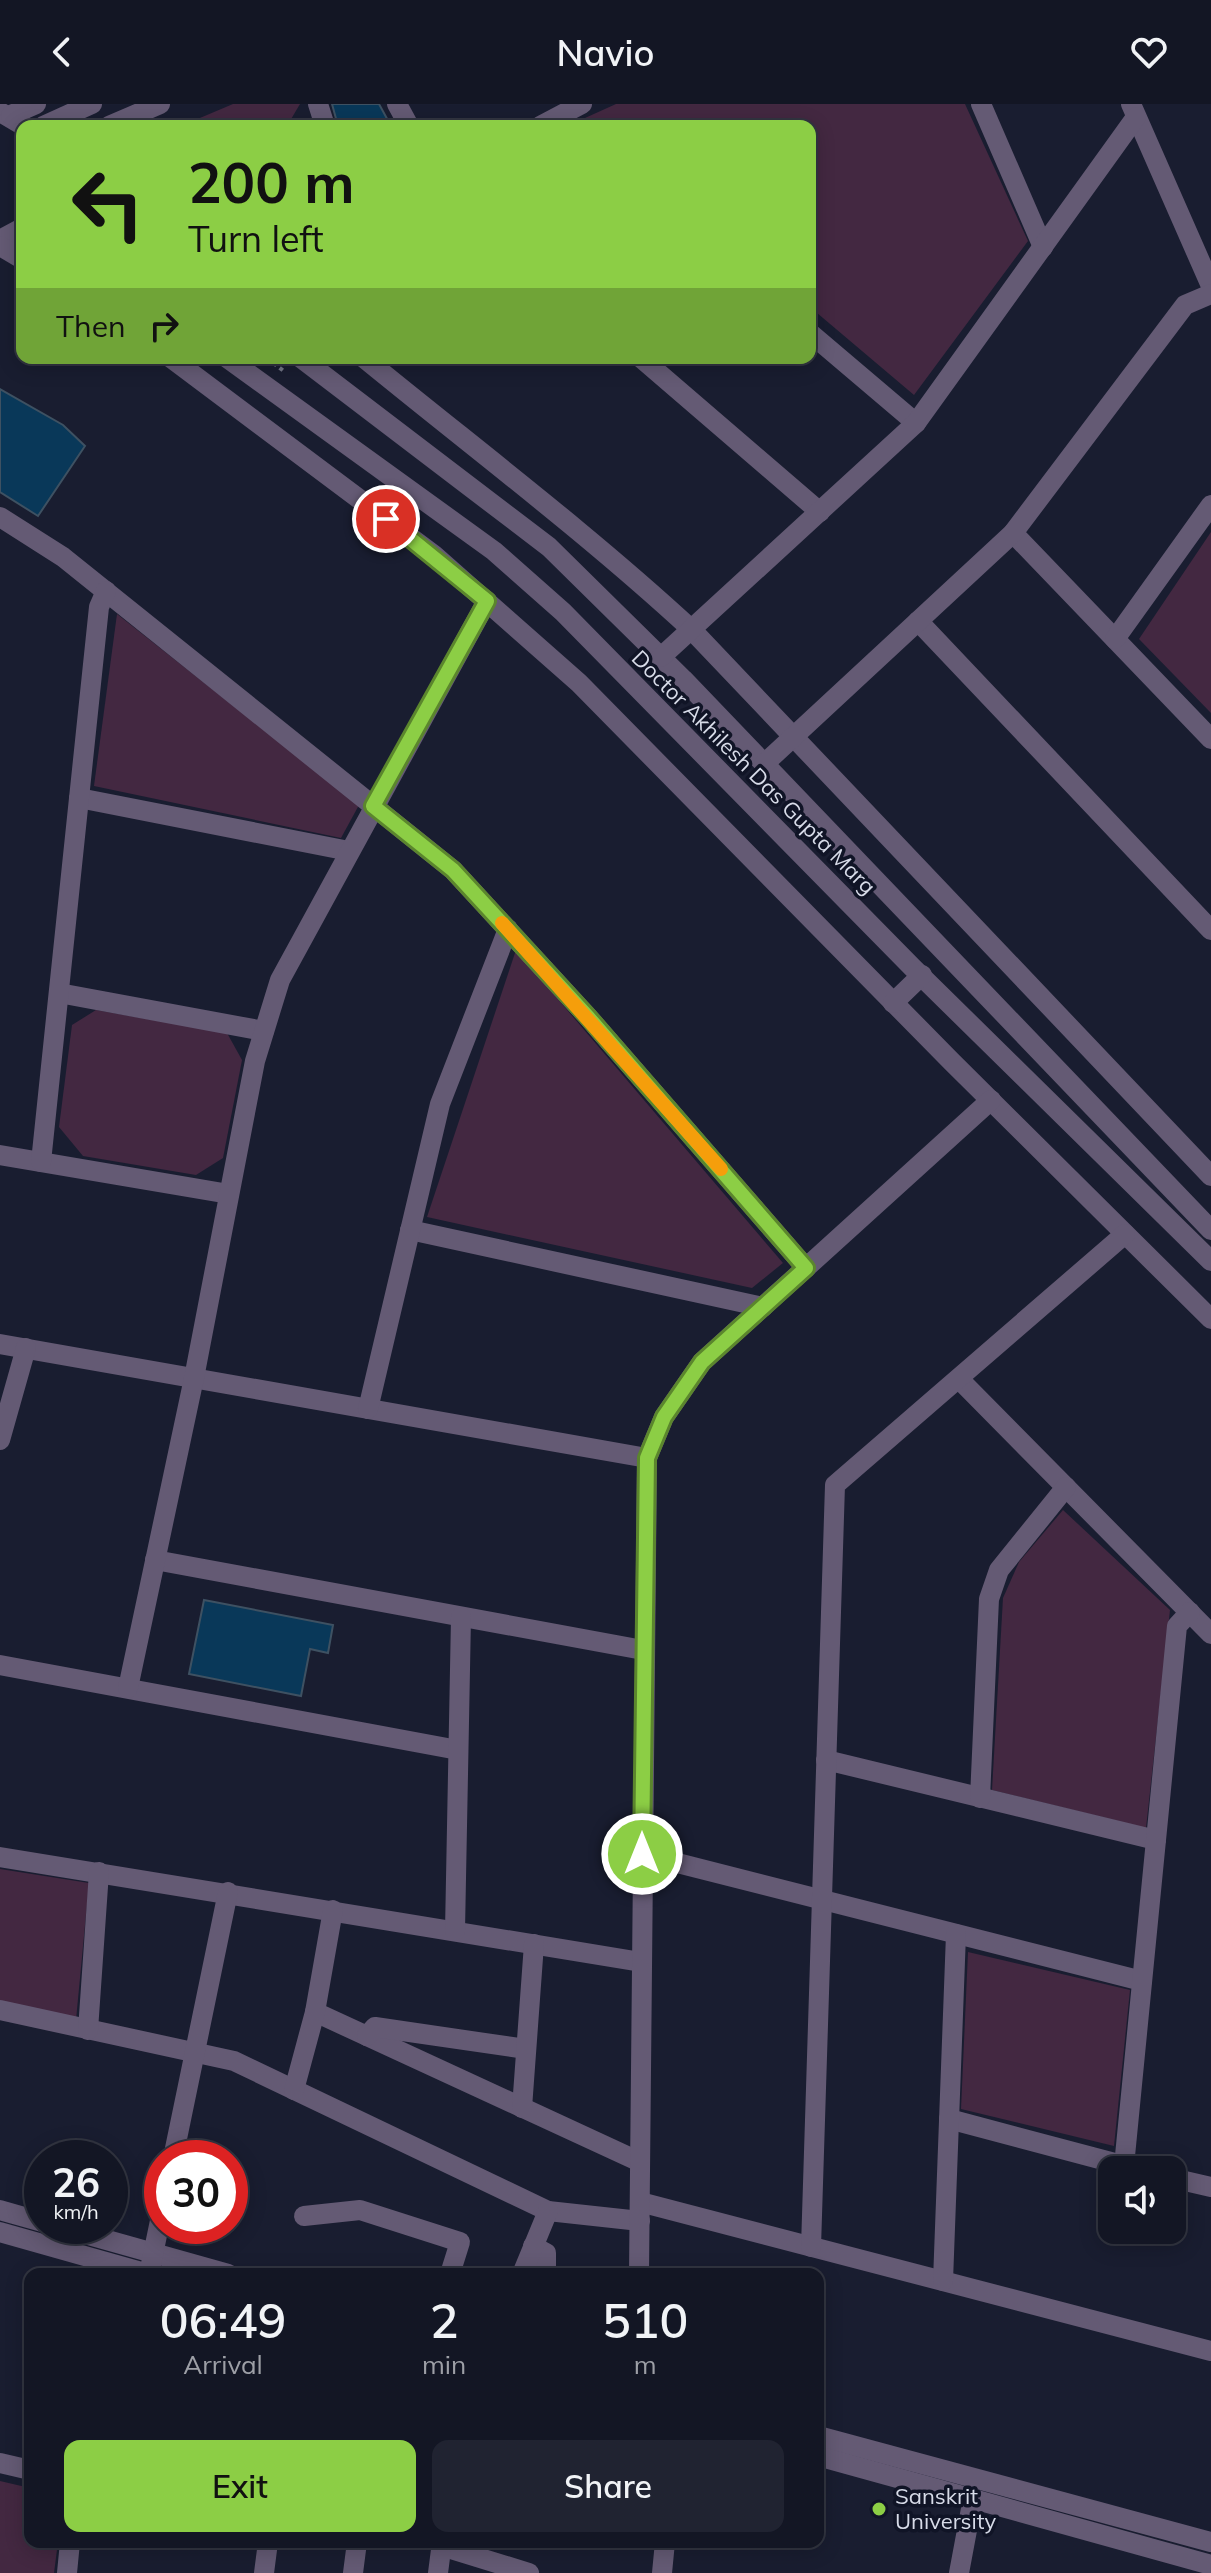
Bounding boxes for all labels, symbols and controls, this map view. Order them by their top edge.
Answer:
icon: back [40,30,84,74]
text: Navio [557,30,654,75]
icon: heart [1127,30,1171,74]
text: 200 m [188,147,355,217]
icon: left [56,152,160,256]
text: Turn left [188,216,324,261]
icon: right [142,304,186,348]
text: Then [56,307,126,345]
pin [352,485,420,553]
icon: arrive [364,497,408,541]
street label: Doctor Akhilesh Das Gupta Marg [626,644,882,900]
position arrow [600,1812,684,1896]
speed limit sign: 30 [144,2140,248,2244]
map controls [1098,2156,1186,2244]
button: sound [1098,2156,1186,2244]
text: 26 [52,2157,100,2207]
text: km/h [53,2199,99,2224]
text: 06:49 [160,2290,286,2350]
text: 2 [430,2290,458,2350]
text: 510 [602,2290,688,2350]
text: Arrival [183,2348,263,2381]
text: min [422,2348,466,2381]
text: m [634,2348,657,2381]
button: Exit [64,2440,416,2532]
button: Share [432,2440,784,2532]
place label: Sanskrit University [895,2482,997,2535]
marker: Sanskrit University [870,2500,888,2518]

